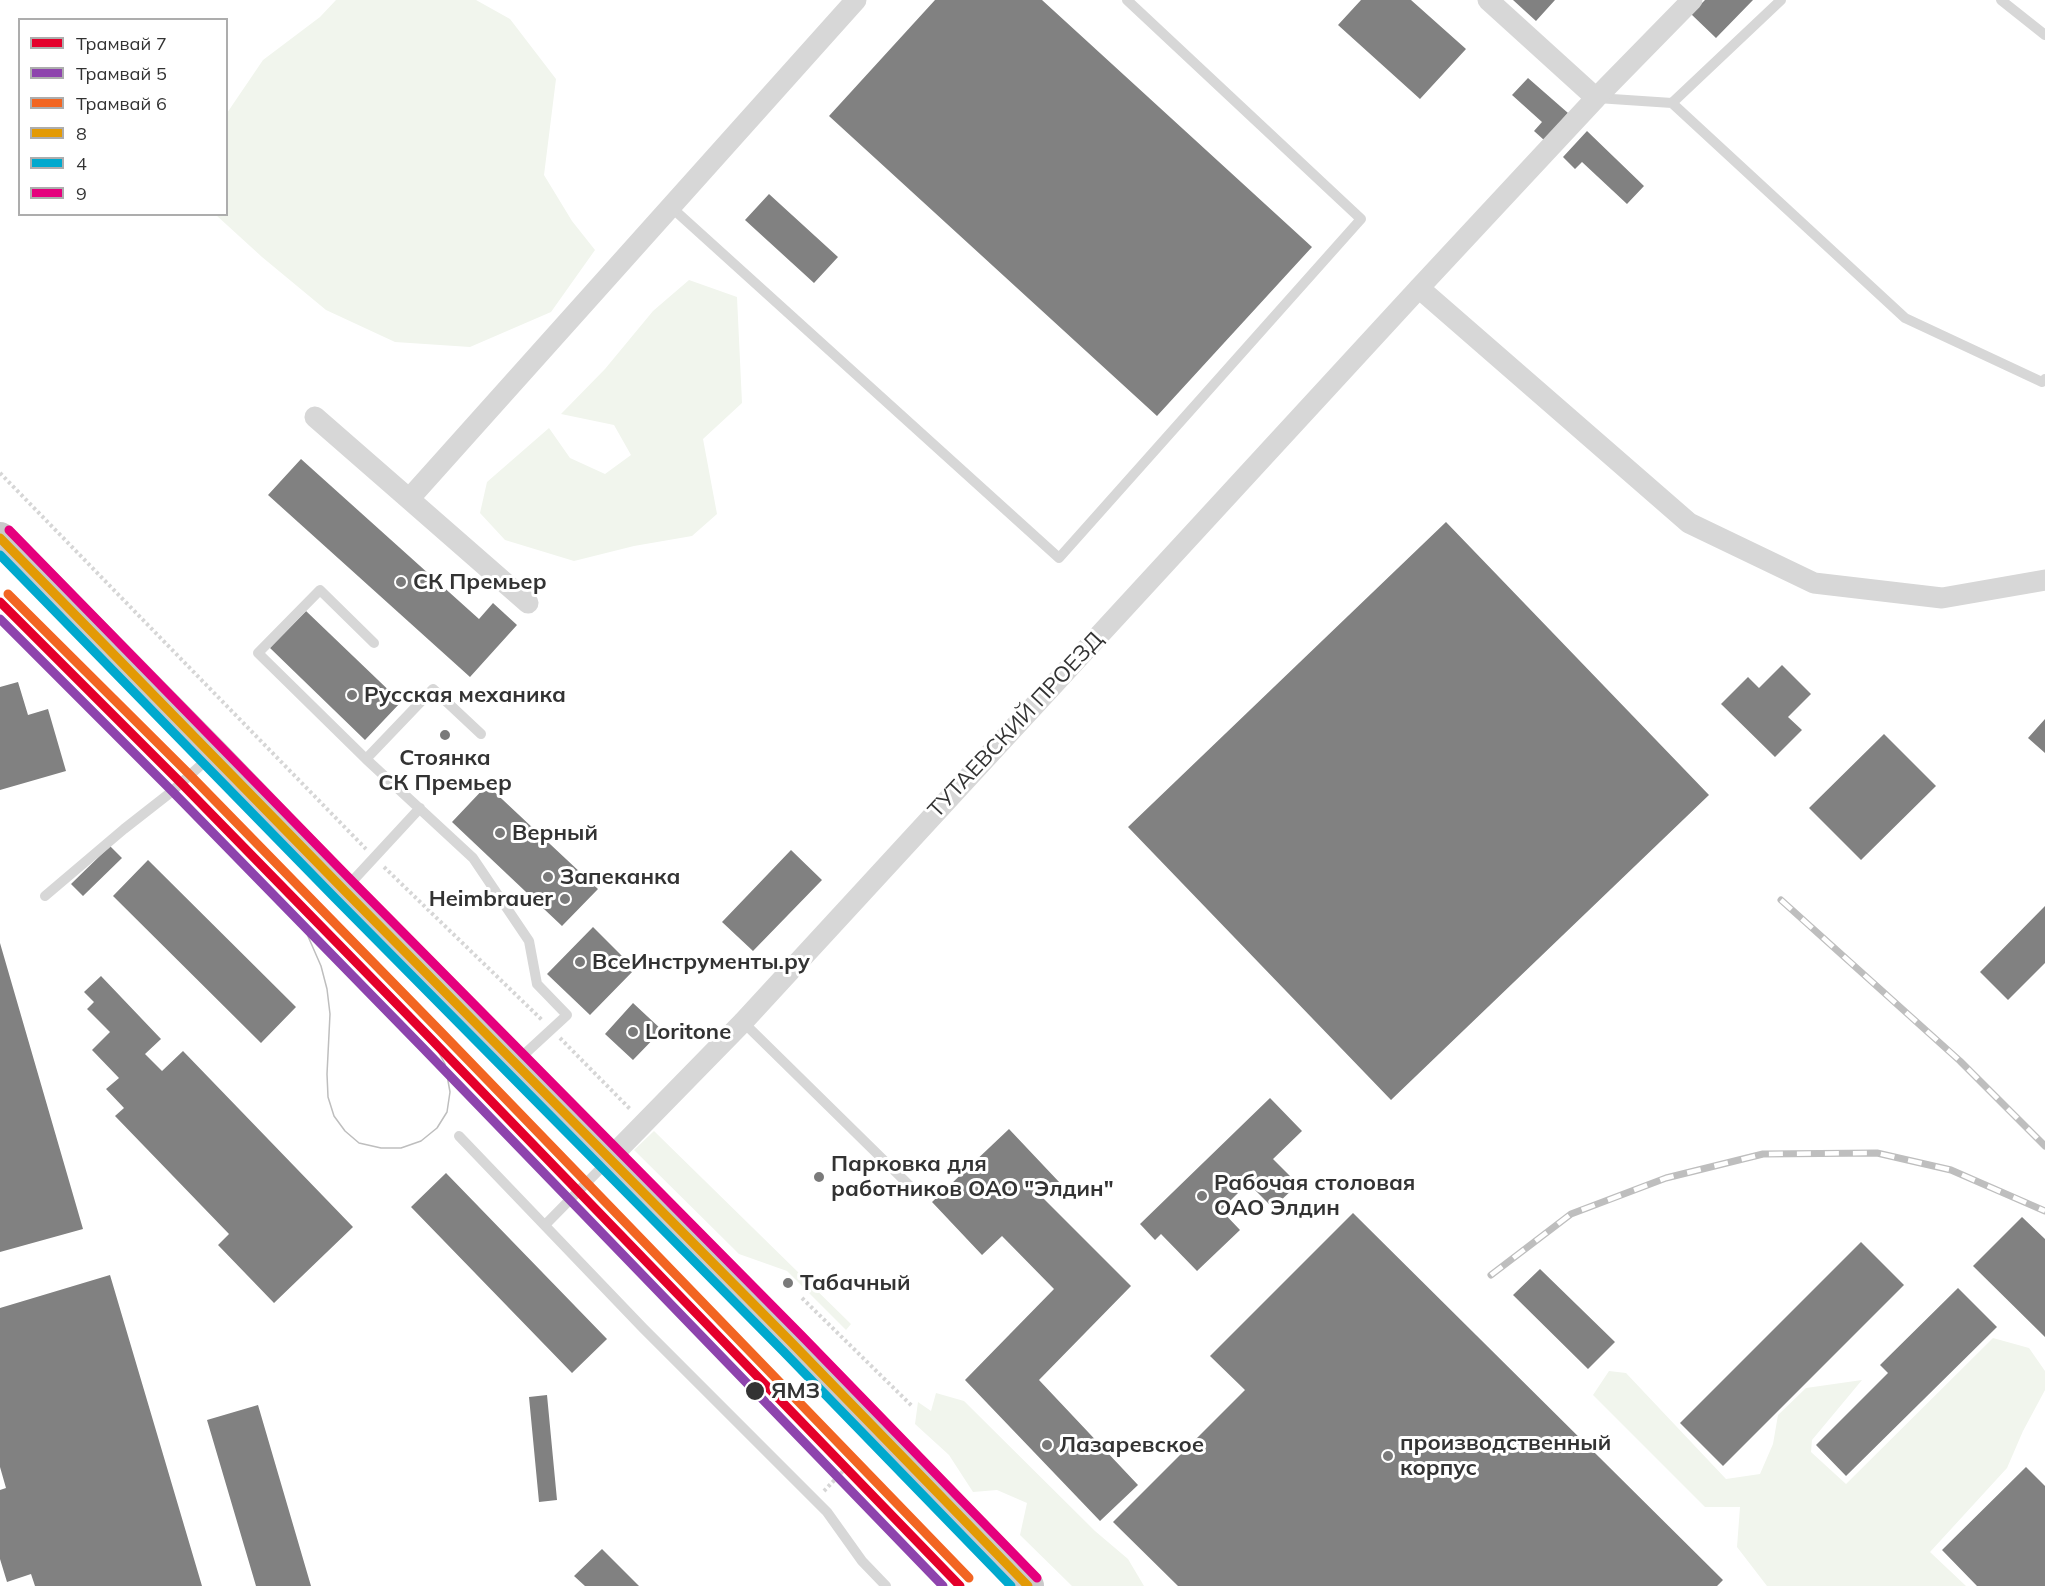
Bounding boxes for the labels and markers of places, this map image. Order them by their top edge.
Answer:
place label: СК Премьер [413,569,547,595]
marker: СК Премьер [394,575,408,589]
place label: Русская механика [364,682,566,708]
marker: Русская механика [345,688,359,702]
marker: Стоянка СК Премьер [438,728,452,742]
place label: Стоянка СК Премьер [378,745,512,796]
place label: Верный [512,820,598,846]
marker: Верный [493,826,507,840]
place label: Запеканка [560,864,681,890]
marker: Запеканка [541,870,555,884]
place label: Heimbrauer [429,886,553,912]
marker: Heimbrauer [558,892,572,906]
place label: ВсеИнструменты.ру [592,949,810,975]
marker: ВсеИнструменты.ру [573,955,587,969]
place label: Loritone [645,1019,731,1045]
marker: Loritone [626,1025,640,1039]
place label: Парковка для работников ОАО "Элдин" [831,1151,1114,1202]
marker: Парковка для работников ОАО "Элдин" [812,1170,826,1184]
place label: Рабочая столовая ОАО Элдин [1214,1170,1415,1222]
marker: Рабочая столовая ОАО Элдин [1195,1189,1209,1203]
place label: Табачный [800,1270,910,1296]
marker: Табачный [781,1276,795,1290]
place label: ЯМЗ [771,1378,820,1404]
marker: ЯМЗ [744,1380,766,1402]
place label: производственный корпус [1400,1430,1611,1482]
place label: Лазаревское [1059,1432,1204,1458]
marker: Лазаревское [1040,1438,1054,1452]
marker: производственный корпус [1381,1449,1395,1463]

